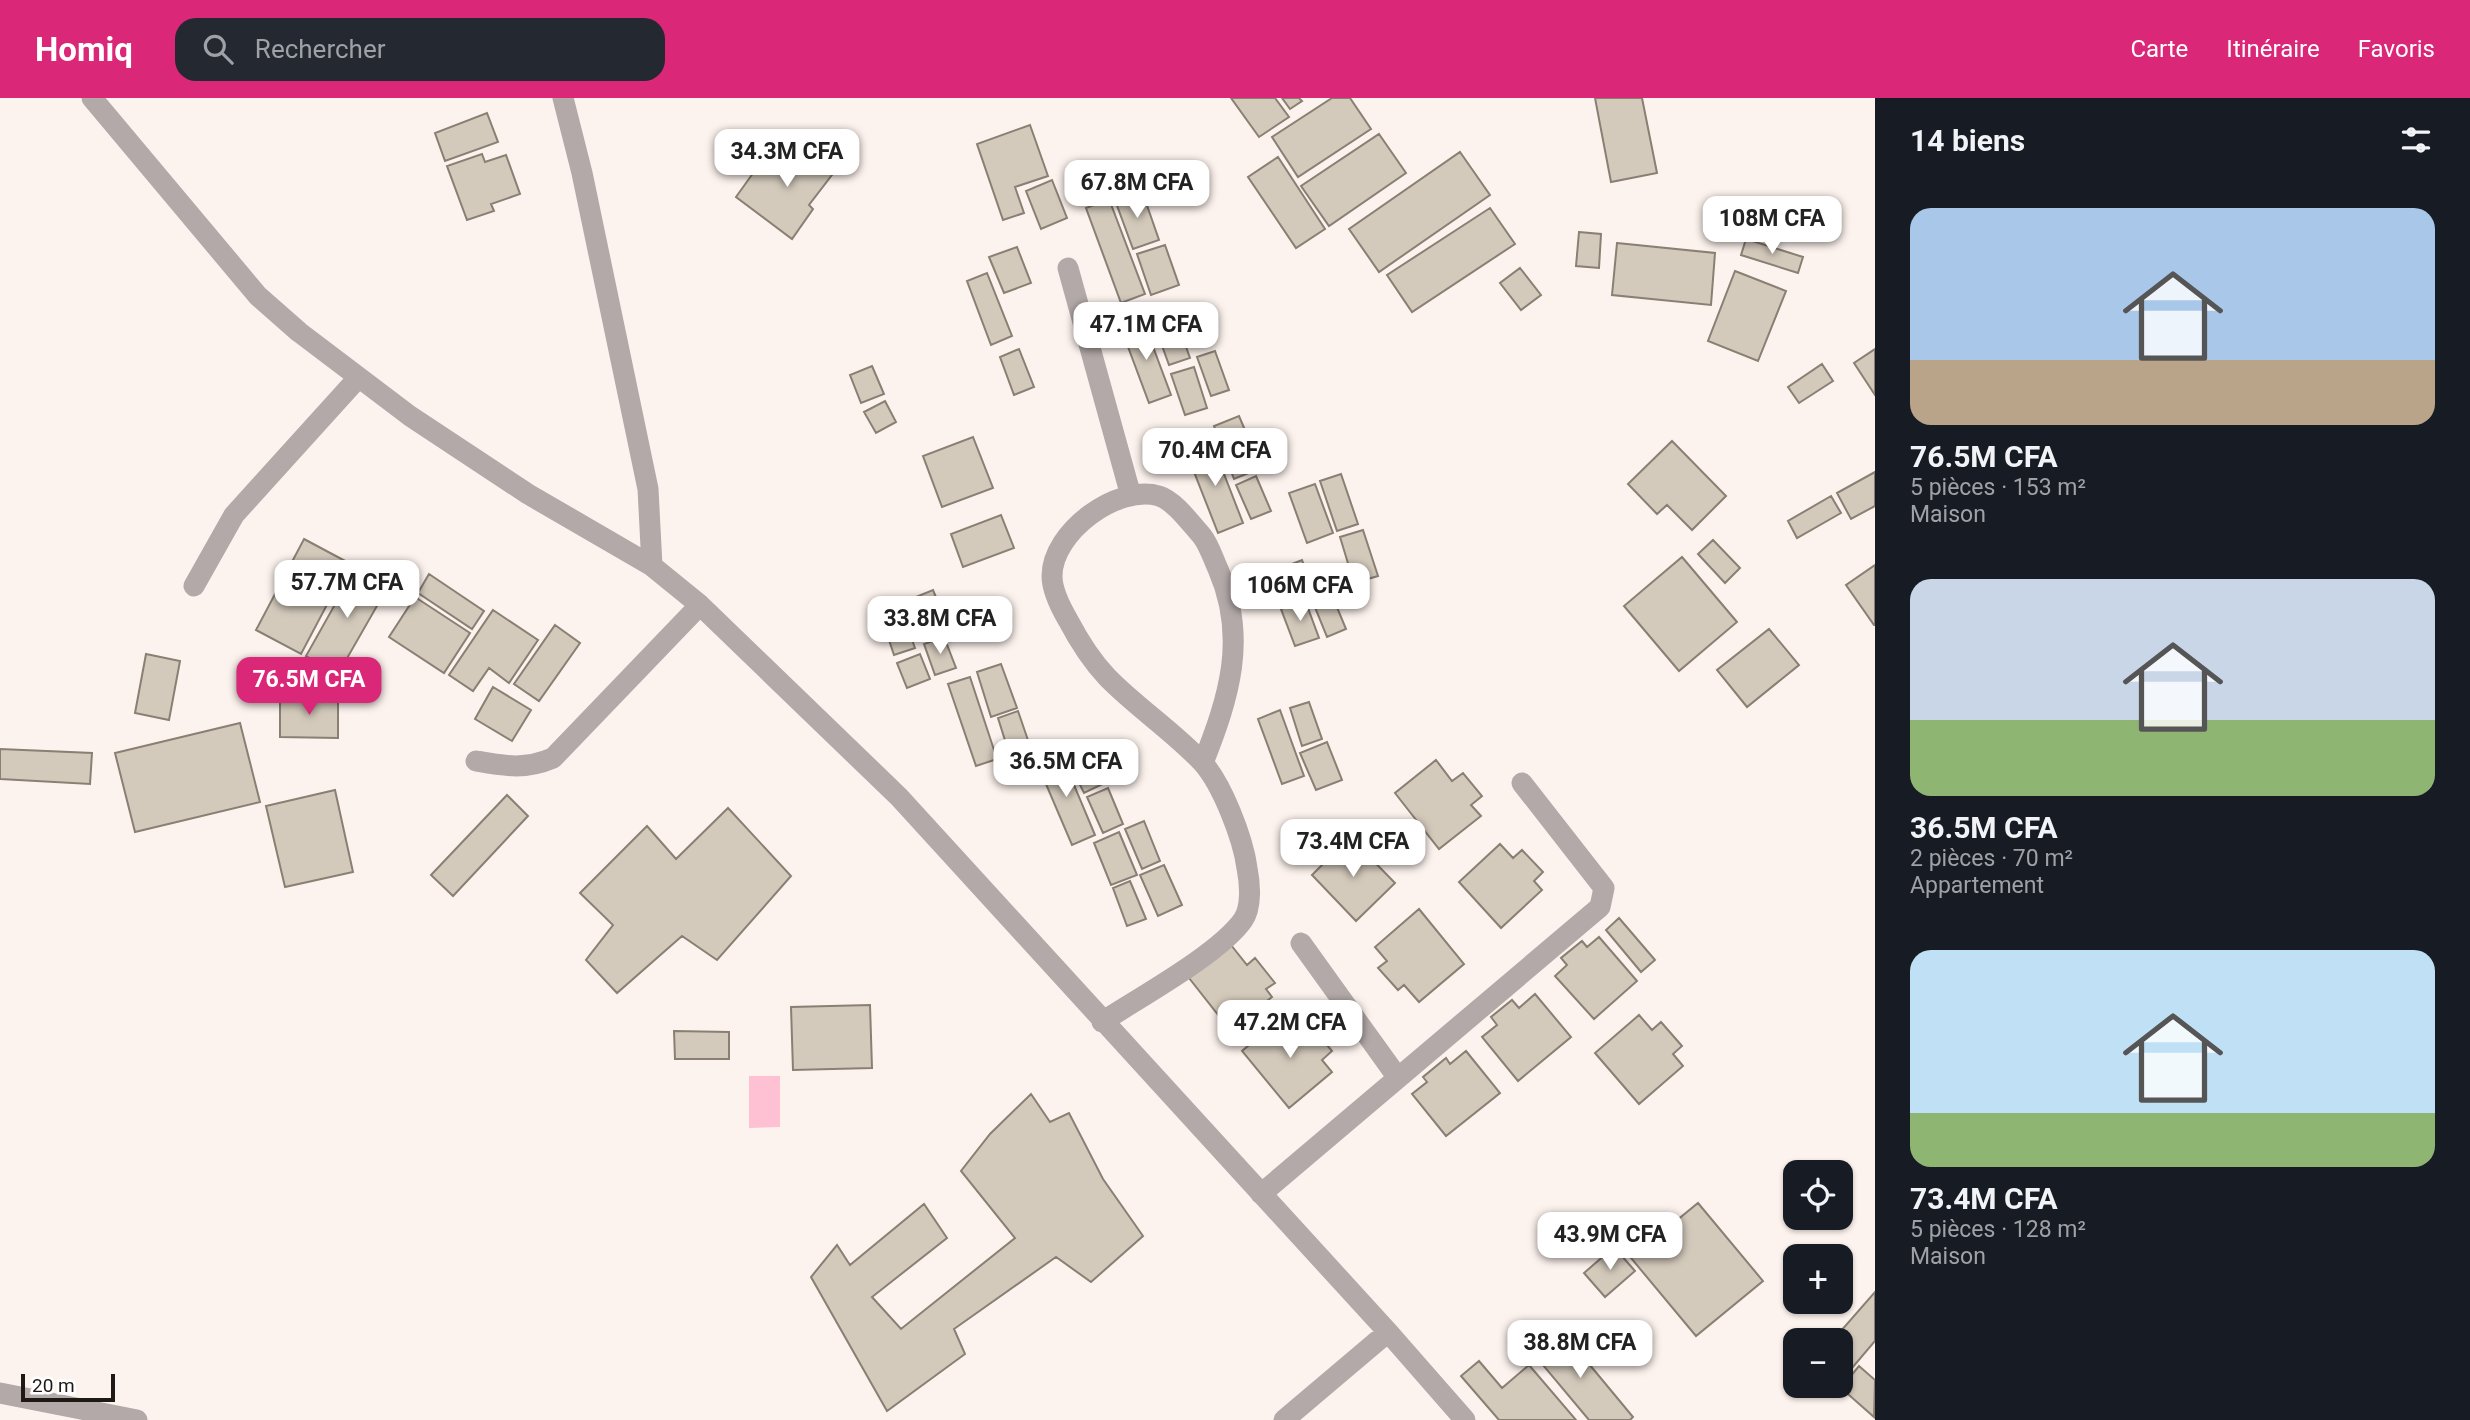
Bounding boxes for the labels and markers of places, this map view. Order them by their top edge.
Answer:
pin: 34.3M CFA [707,130,867,189]
pin: 67.8M CFA [1057,160,1217,220]
pin: 108M CFA [1700,197,1844,256]
pin: 47.1M CFA [1066,302,1226,362]
pin: 70.4M CFA [1135,428,1295,488]
pin: 57.7M CFA [267,560,427,620]
pin: 106M CFA [1228,564,1372,623]
pin: 33.8M CFA [860,596,1020,656]
pin: 76.5M CFA [229,658,389,717]
pin: 36.5M CFA [986,740,1146,799]
pin: 73.4M CFA [1273,820,1433,879]
pin: 47.2M CFA [1210,1000,1370,1060]
pin: 43.9M CFA [1530,1212,1690,1272]
pin: 38.8M CFA [1500,1320,1660,1380]

